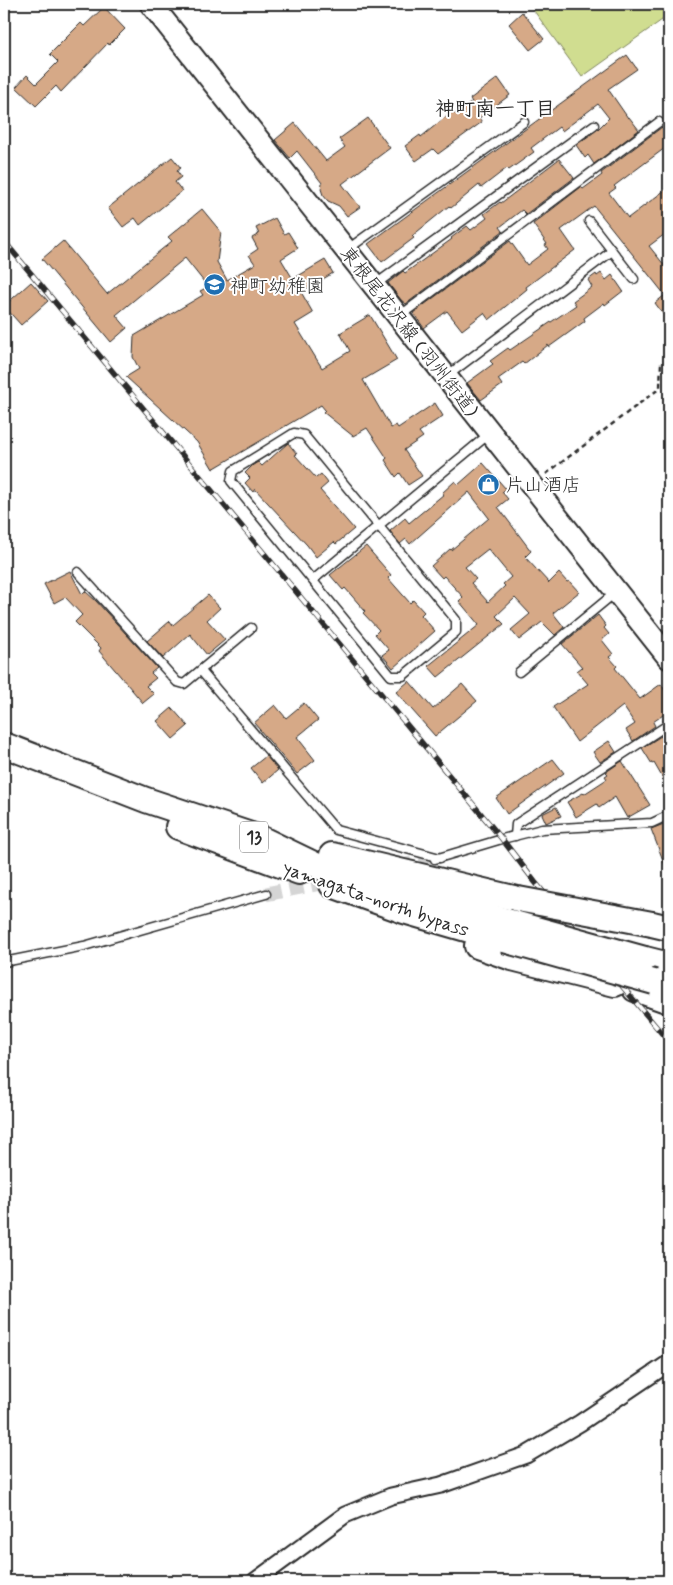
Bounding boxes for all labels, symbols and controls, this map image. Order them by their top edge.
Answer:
district label: 神町南一丁目 [435,96,555,123]
street label: 東根尾花沢線 (羽州街道) [334,241,483,423]
school or university icon: 神町幼稚園 [202,273,226,297]
place label: 神町幼稚園 [230,274,325,299]
shop icon: 片山酒店 [477,472,501,496]
place label: 片山酒店 [505,473,581,498]
road number: 13 [240,822,268,852]
street label: yamagata-north bypass [278,856,472,945]

